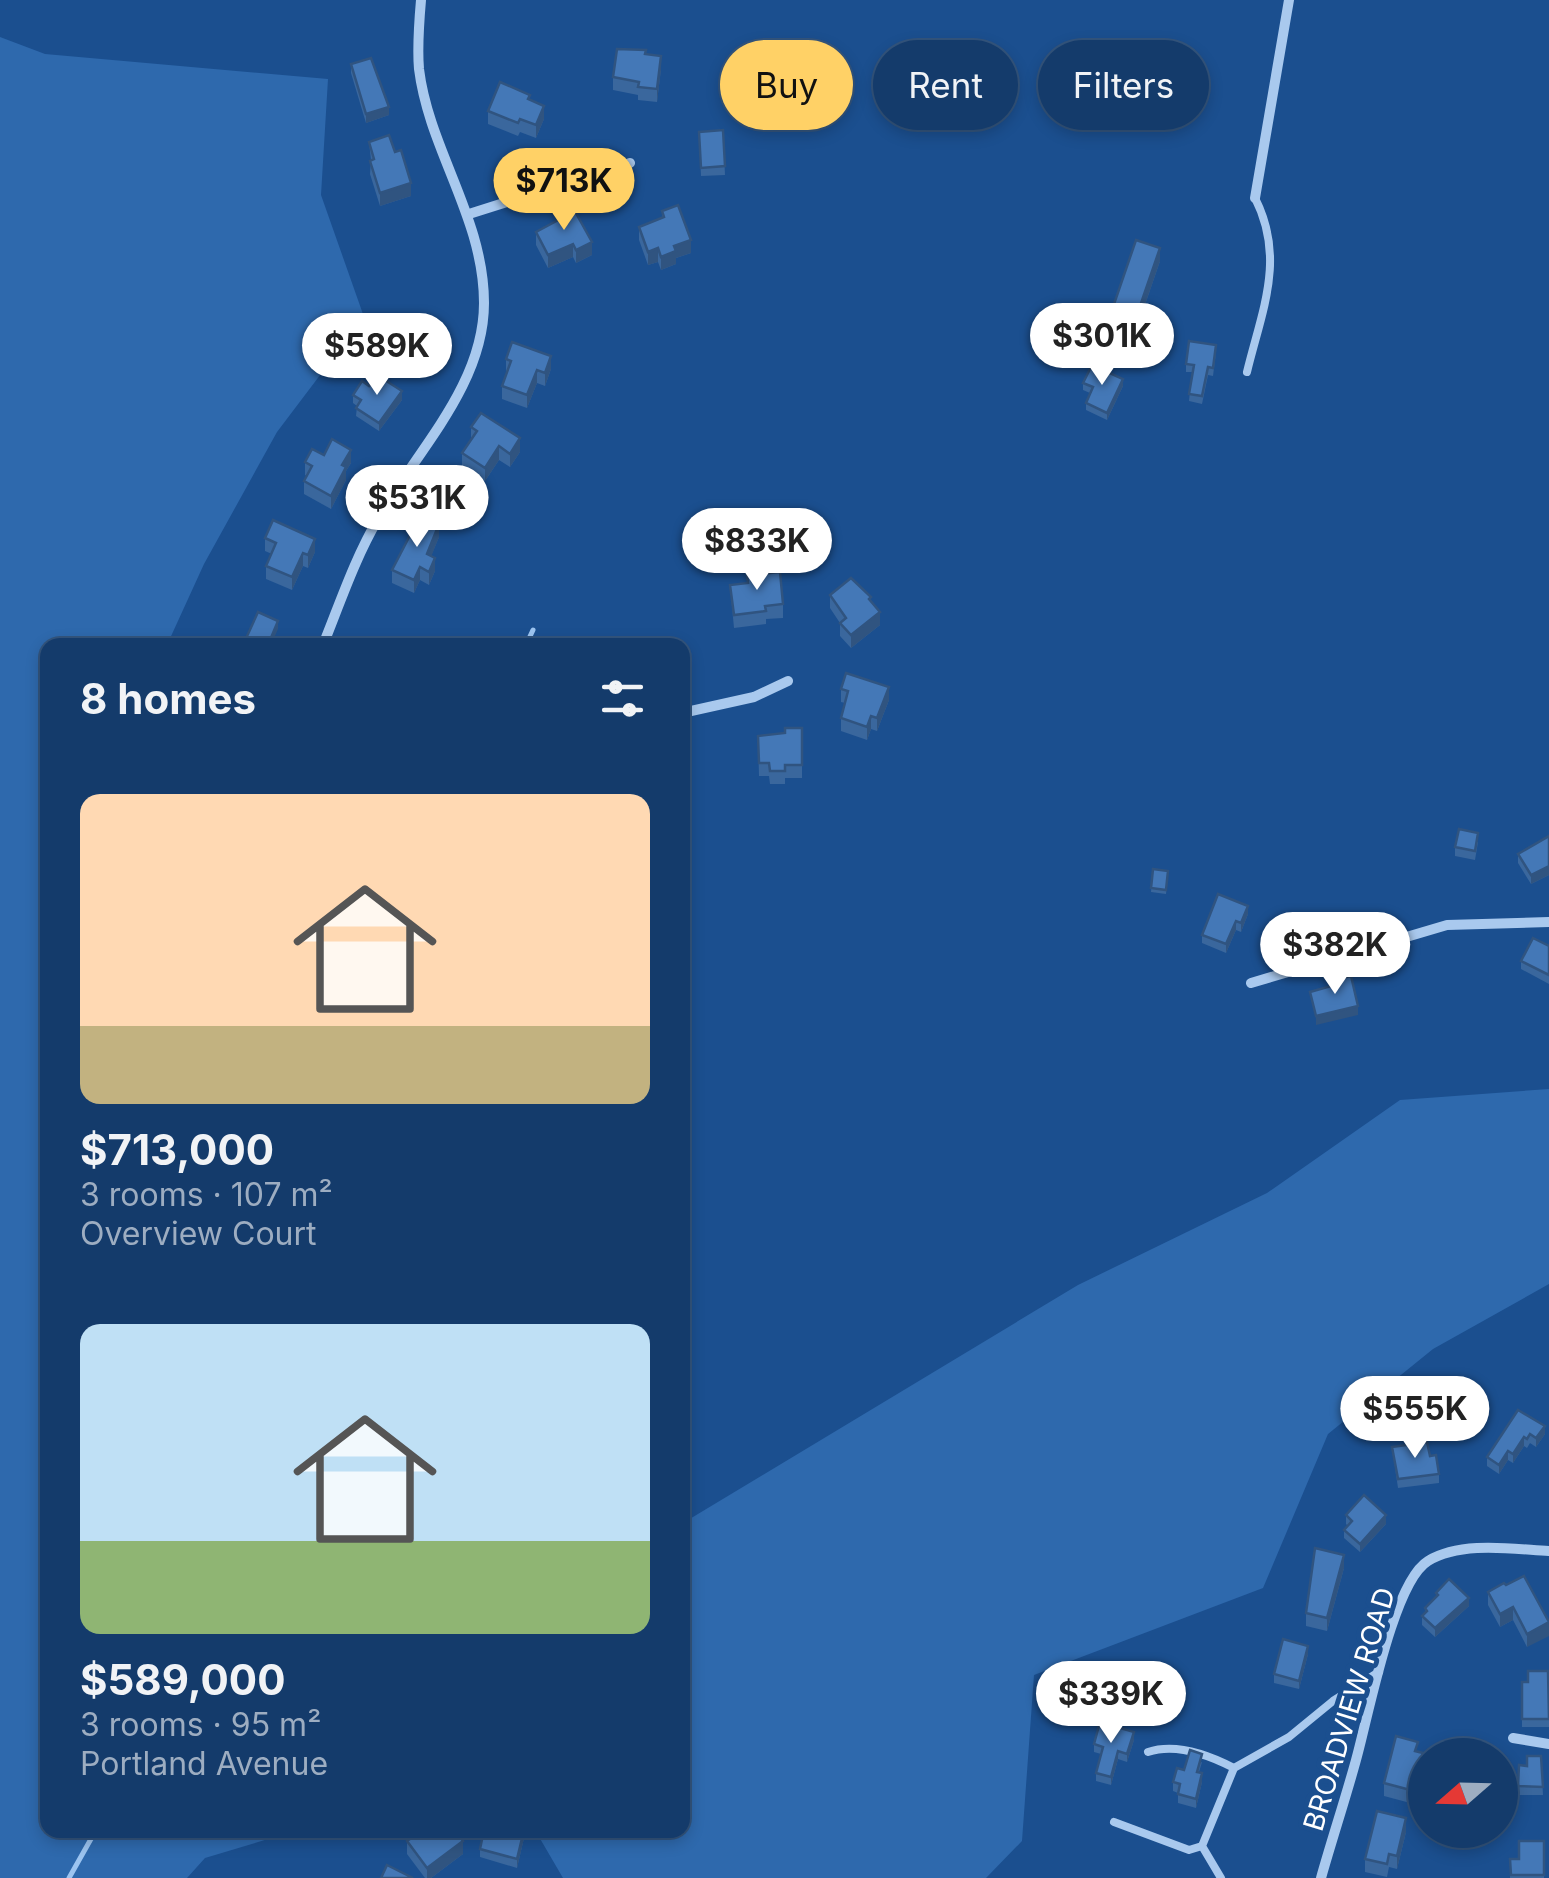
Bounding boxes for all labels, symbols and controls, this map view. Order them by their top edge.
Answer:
chip: Buy [720,40,853,130]
chip: Rent [873,40,1018,130]
chip: Filters [1038,40,1209,130]
pin: $713K [494,148,634,233]
text: $713K [515,161,613,200]
pin: $301K [1032,303,1172,388]
pin: $589K [307,313,447,398]
text: $301K [1052,316,1152,355]
text: $589K [324,326,430,365]
pin: $531K [347,465,487,550]
text: $531K [368,478,466,517]
pin: $833K [687,508,827,593]
text: $833K [704,521,810,560]
icon: filters [595,671,650,726]
text: 8 homes [80,673,256,724]
icon: home [275,859,455,1039]
pin: $382K [1265,912,1405,997]
text: $382K [1282,925,1388,964]
text: $713,000 [80,1124,274,1175]
text: 3 rooms · 107 m² [80,1175,333,1214]
text: Overview Court [80,1214,317,1253]
pin: $555K [1345,1376,1485,1461]
icon: home [275,1389,455,1569]
text: $555K [1362,1389,1468,1428]
street label: BROADVIEW ROAD [1296,1583,1402,1835]
text: $589,000 [80,1654,286,1705]
pin: $339K [1041,1661,1181,1746]
text: $339K [1058,1674,1164,1713]
text: 3 rooms · 95 m² [80,1705,321,1744]
north arrow [1408,1738,1518,1848]
map controls [1408,1738,1518,1848]
text: Portland Avenue [80,1744,328,1783]

